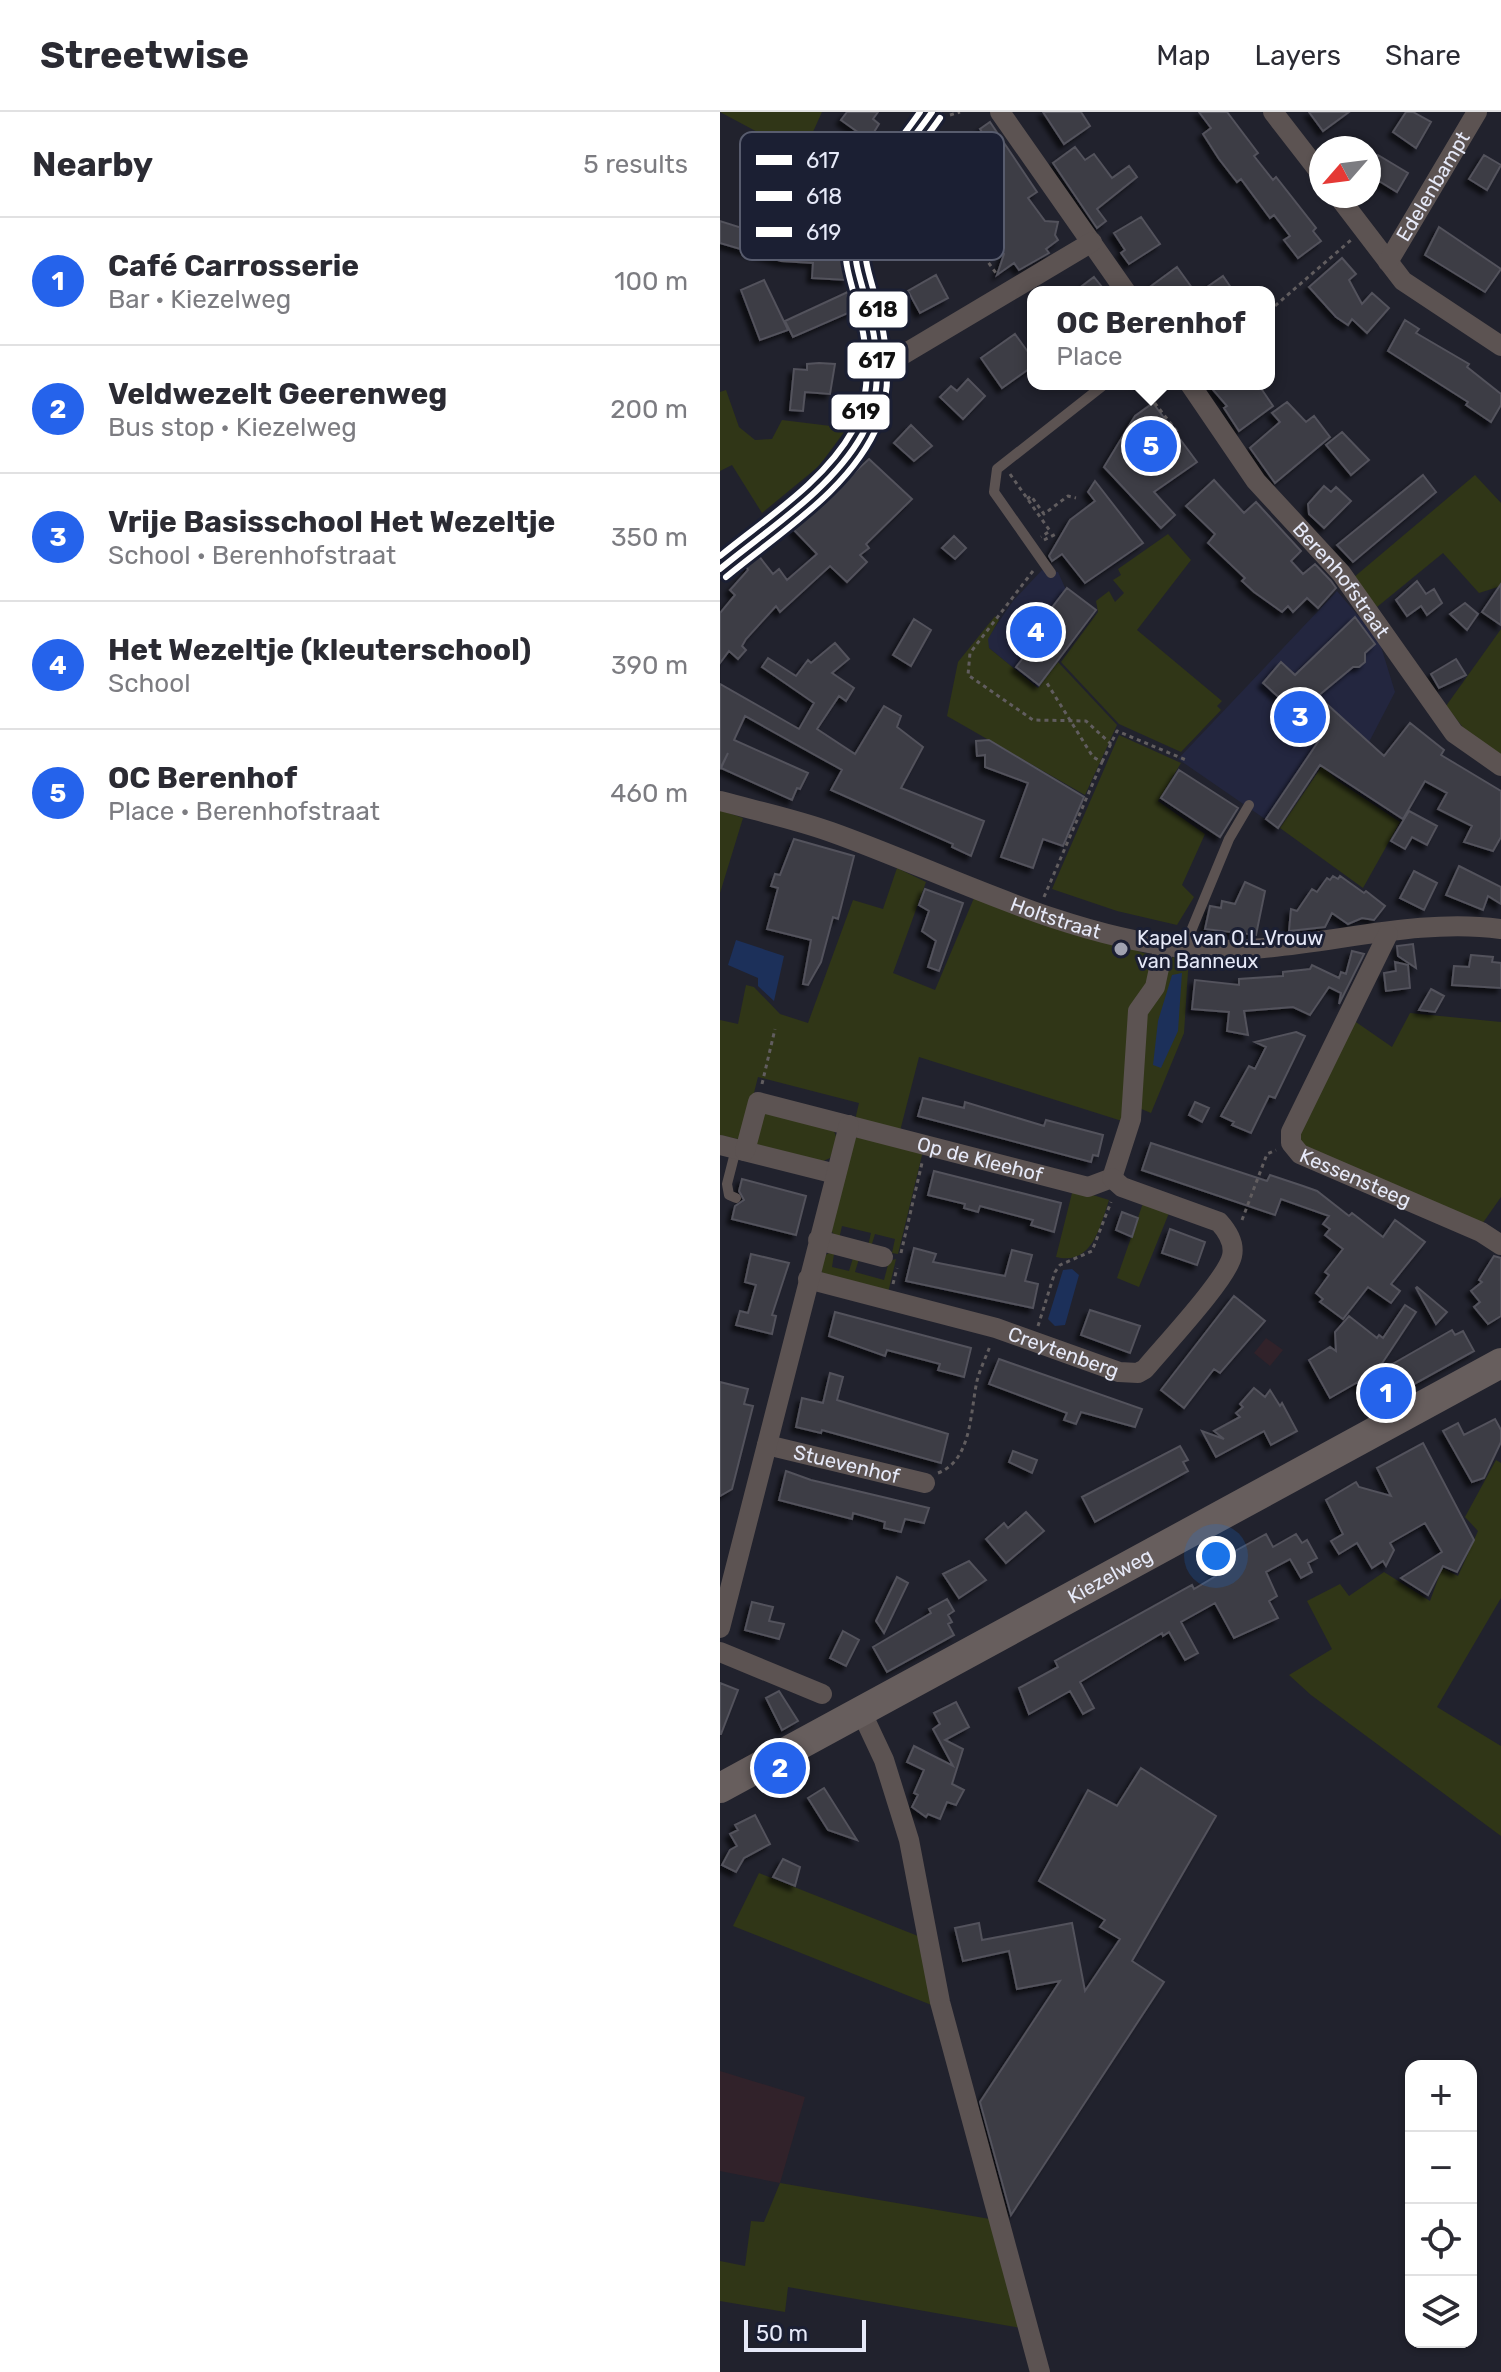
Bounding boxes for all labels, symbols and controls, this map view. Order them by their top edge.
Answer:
text: Streetwise [40,32,249,78]
text: Map [1156,39,1211,72]
text: Layers [1255,39,1341,72]
text: Share [1385,39,1461,72]
street label: Edelenbampt [1391,127,1475,246]
legend [740,132,1004,260]
north arrow [1309,136,1381,208]
text: Nearby [32,144,153,185]
text: 617 [806,147,839,174]
text: 5 results [583,149,688,180]
text: 618 [806,183,842,210]
text: 619 [806,219,841,246]
text: Café Carrosserie [108,248,359,284]
text: 1 [52,266,64,297]
text: 100 m [614,266,688,297]
text: Bar · Kiezelweg [108,284,291,315]
popup [1027,286,1275,390]
line badge: 618 [848,290,909,329]
text: 618 [858,296,898,323]
text: OC Berenhof [1056,305,1246,341]
line badge: 617 [846,341,907,380]
text: Place [1056,341,1123,372]
text: 617 [858,347,896,374]
text: Veldwezelt Geerenweg [108,376,447,412]
line badge: 619 [830,393,891,431]
text: 2 [50,394,66,425]
text: 200 m [610,394,688,425]
text: 619 [842,398,880,425]
text: Bus stop · Kiezelweg [108,412,357,443]
pin: 5 [1125,416,1177,476]
text: Vrije Basisschool Het Wezeltje [108,504,555,540]
street label: Berenhofstraat [1288,517,1395,642]
text: 3 [49,522,67,553]
text: 350 m [611,522,688,553]
text: School · Berenhofstraat [108,540,396,571]
pin: 4 [1010,602,1062,662]
text: Het Wezeltje (kleuterschool) [108,632,531,668]
text: 4 [49,650,67,681]
text: 390 m [611,650,688,681]
text: School [108,668,191,699]
pin: 3 [1274,687,1326,747]
text: OC Berenhof [108,760,297,796]
text: 5 [50,778,66,809]
text: 460 m [610,778,688,809]
text: Place · Berenhofstraat [108,796,380,827]
street label: Holtstraat [1007,892,1104,944]
place label: Kapel van O.L.Vrouw van Banneux [1137,926,1323,973]
marker: Kapel van O.L.Vrouw van Banneux [1112,940,1130,958]
street label: Op de Kleehof [915,1131,1046,1187]
street label: Kessensteeg [1296,1143,1415,1212]
street label: Creytenberg [1005,1321,1122,1383]
pin: 1 [1360,1363,1412,1423]
street label: Stuevenhof [791,1440,903,1489]
your location [1196,1536,1236,1576]
street label: Kiezelweg [1063,1543,1157,1609]
pin: 2 [754,1738,806,1798]
map controls [1405,2060,1477,2348]
button: + [1405,2060,1477,2132]
button: − [1405,2132,1477,2204]
button: locate [1405,2204,1477,2276]
button: layers [1405,2276,1477,2348]
scale bar [744,2316,866,2352]
text: 50 m [756,2320,808,2347]

